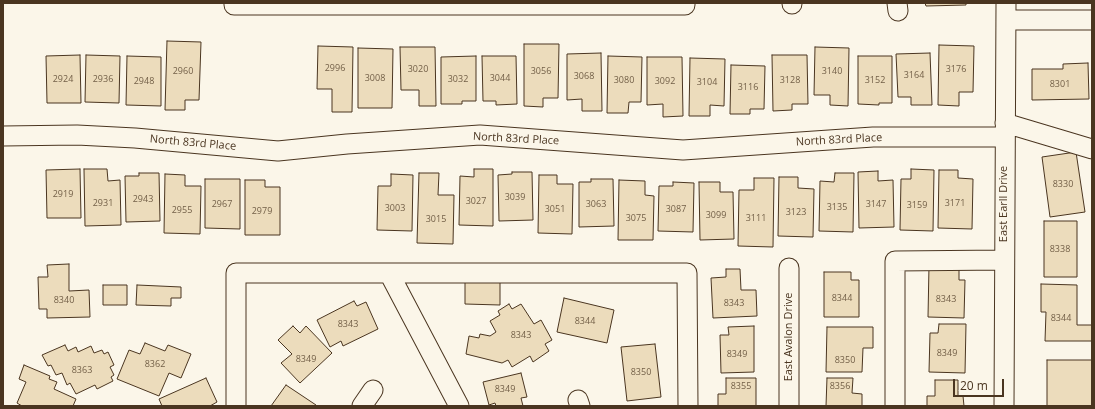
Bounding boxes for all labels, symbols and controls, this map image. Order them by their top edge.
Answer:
house number: 2996 [325,63,345,73]
house number: 3020 [408,64,428,74]
house number: 3176 [946,64,966,74]
house number: 2960 [173,66,193,76]
house number: 3056 [531,66,551,76]
house number: 3140 [822,66,842,76]
house number: 3164 [904,70,924,80]
house number: 3068 [574,71,594,81]
house number: 3008 [365,73,385,83]
house number: 3044 [490,73,510,83]
house number: 2924 [53,74,73,84]
house number: 2936 [93,74,113,84]
house number: 3032 [448,74,468,84]
house number: 3080 [614,75,634,85]
house number: 3128 [780,75,800,85]
house number: 3152 [865,75,885,85]
house number: 2948 [134,76,154,86]
house number: 3092 [655,76,675,86]
house number: 3104 [697,77,717,87]
house number: 8301 [1050,79,1070,89]
house number: 3116 [738,82,758,92]
street label: North 83rd Place [472,130,560,148]
street label: North 83rd Place [795,131,883,149]
street label: North 83rd Place [149,133,237,153]
street label: East Earll Drive [997,166,1011,242]
house number: 8330 [1053,179,1073,189]
house number: 2919 [53,189,73,199]
house number: 3039 [505,192,525,202]
house number: 2943 [133,194,153,204]
house number: 3027 [466,196,486,206]
house number: 2931 [93,198,113,208]
house number: 3171 [945,198,965,208]
house number: 2967 [212,199,232,209]
house number: 3063 [586,199,606,209]
house number: 3147 [866,199,886,209]
house number: 3159 [907,200,927,210]
house number: 3135 [827,202,847,212]
house number: 3003 [385,203,405,213]
house number: 3051 [545,204,565,214]
house number: 3087 [666,204,686,214]
house number: 2955 [172,205,192,215]
house number: 2979 [252,206,272,216]
house number: 3123 [786,207,806,217]
house number: 3099 [706,210,726,220]
house number: 3075 [626,213,646,223]
house number: 3111 [746,213,766,223]
house number: 3015 [426,214,446,224]
house number: 8338 [1050,244,1070,254]
street label: East Avalon Drive [782,293,796,381]
house number: 8344 [832,293,852,303]
house number: 8343 [936,294,956,304]
house number: 8340 [54,295,74,305]
house number: 8343 [724,298,744,308]
house number: 8344 [1051,313,1071,323]
house number: 8344 [575,316,595,326]
house number: 8343 [338,319,358,329]
house number: 8343 [511,330,531,340]
house number: 8349 [937,348,957,358]
house number: 8349 [727,349,747,359]
house number: 8349 [296,354,316,364]
house number: 8350 [835,355,855,365]
house number: 8362 [145,359,165,369]
house number: 8363 [72,365,92,375]
house number: 8350 [631,367,651,377]
scale bar [955,371,1006,397]
text: 20 m [960,377,988,394]
house number: 8355 [731,381,751,391]
house number: 8356 [830,381,850,391]
house number: 8349 [495,384,515,394]

